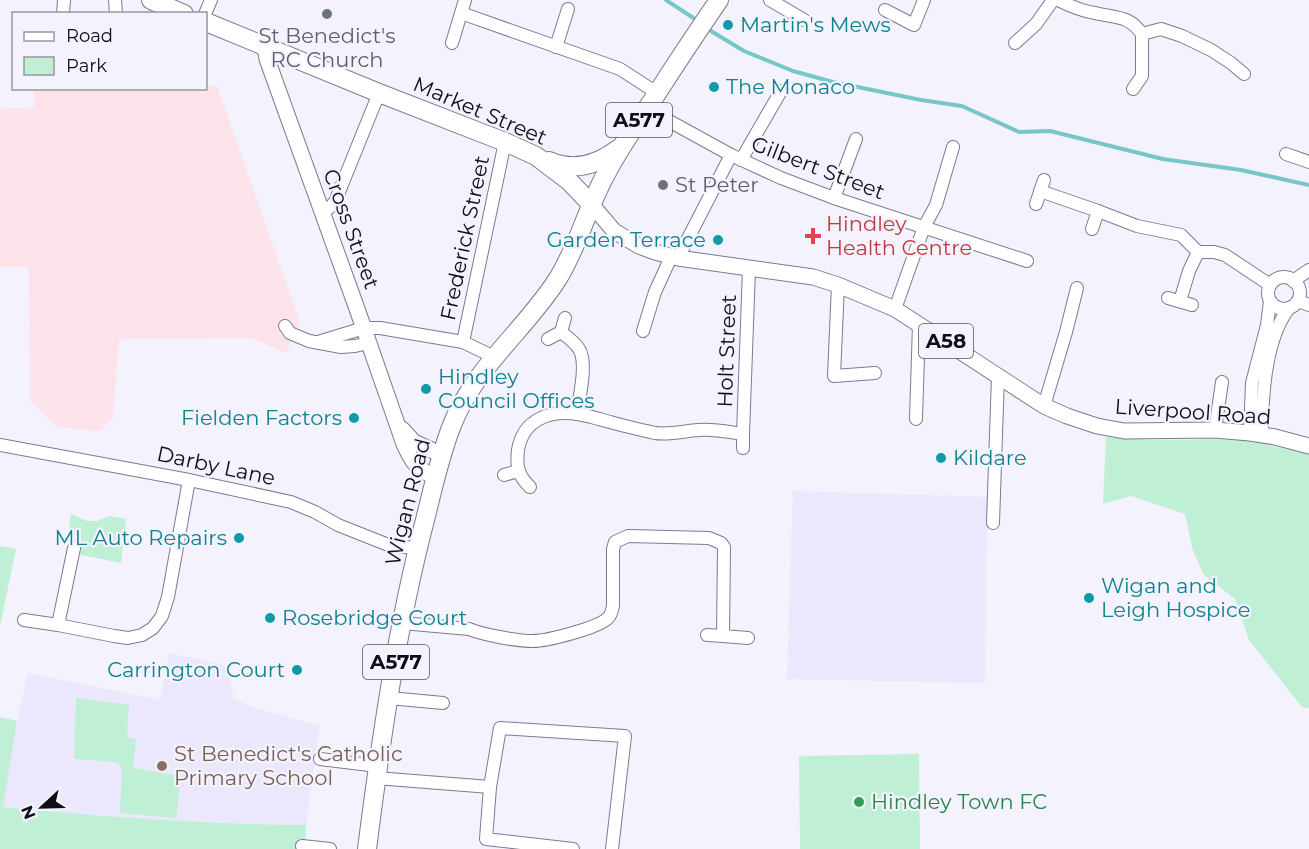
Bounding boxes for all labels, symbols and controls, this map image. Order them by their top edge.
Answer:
marker: St Benedict's RC Church [320,7,334,21]
legend [12,12,207,90]
place label: Martin's Mews [740,12,891,37]
marker: Martin's Mews [721,18,735,32]
place label: St Benedict's RC Church [258,23,396,72]
text: Road [66,25,113,47]
text: Park [66,55,107,77]
street label: Market Street [409,71,551,150]
place label: The Monaco [726,74,855,99]
marker: The Monaco [707,80,721,94]
road number: A577 [606,103,672,137]
street label: Gilbert Street [748,131,888,204]
street label: Frederick Street [435,153,494,323]
street label: Cross Street [318,165,385,292]
place label: St Peter [675,172,759,197]
marker: St Peter [656,178,670,192]
place label: Hindley Health Centre [826,211,972,260]
place label: Garden Terrace [546,227,706,252]
marker: Hindley Health Centre [804,227,822,245]
marker: Garden Terrace [711,233,725,247]
street label: Holt Street [712,294,741,408]
road number: A58 [919,324,973,358]
place label: Hindley Council Offices [438,364,594,413]
marker: Hindley Council Offices [419,382,433,396]
street label: Liverpool Road [1114,394,1272,429]
place label: Fielden Factors [181,405,342,430]
marker: Fielden Factors [347,411,361,425]
street label: Wigan Road [380,436,435,568]
street label: Darby Lane [155,441,278,490]
place label: Kildare [953,445,1027,470]
marker: Kildare [934,451,948,465]
place label: ML Auto Repairs [55,525,227,550]
marker: ML Auto Repairs [232,531,246,545]
place label: Wigan and Leigh Hospice [1101,573,1250,622]
marker: Wigan and Leigh Hospice [1082,591,1096,605]
place label: Rosebridge Court [282,605,467,630]
marker: Rosebridge Court [263,611,277,625]
road number: A577 [363,645,429,679]
place label: Carrington Court [107,657,285,682]
marker: Carrington Court [290,663,304,677]
place label: St Benedict's Catholic Primary School [174,741,403,790]
marker: St Benedict's Catholic Primary School [155,759,169,773]
north arrow [12,777,72,837]
place label: Hindley Town FC [871,789,1047,814]
marker: Hindley Town FC [852,795,866,809]
text: N [17,803,40,822]

